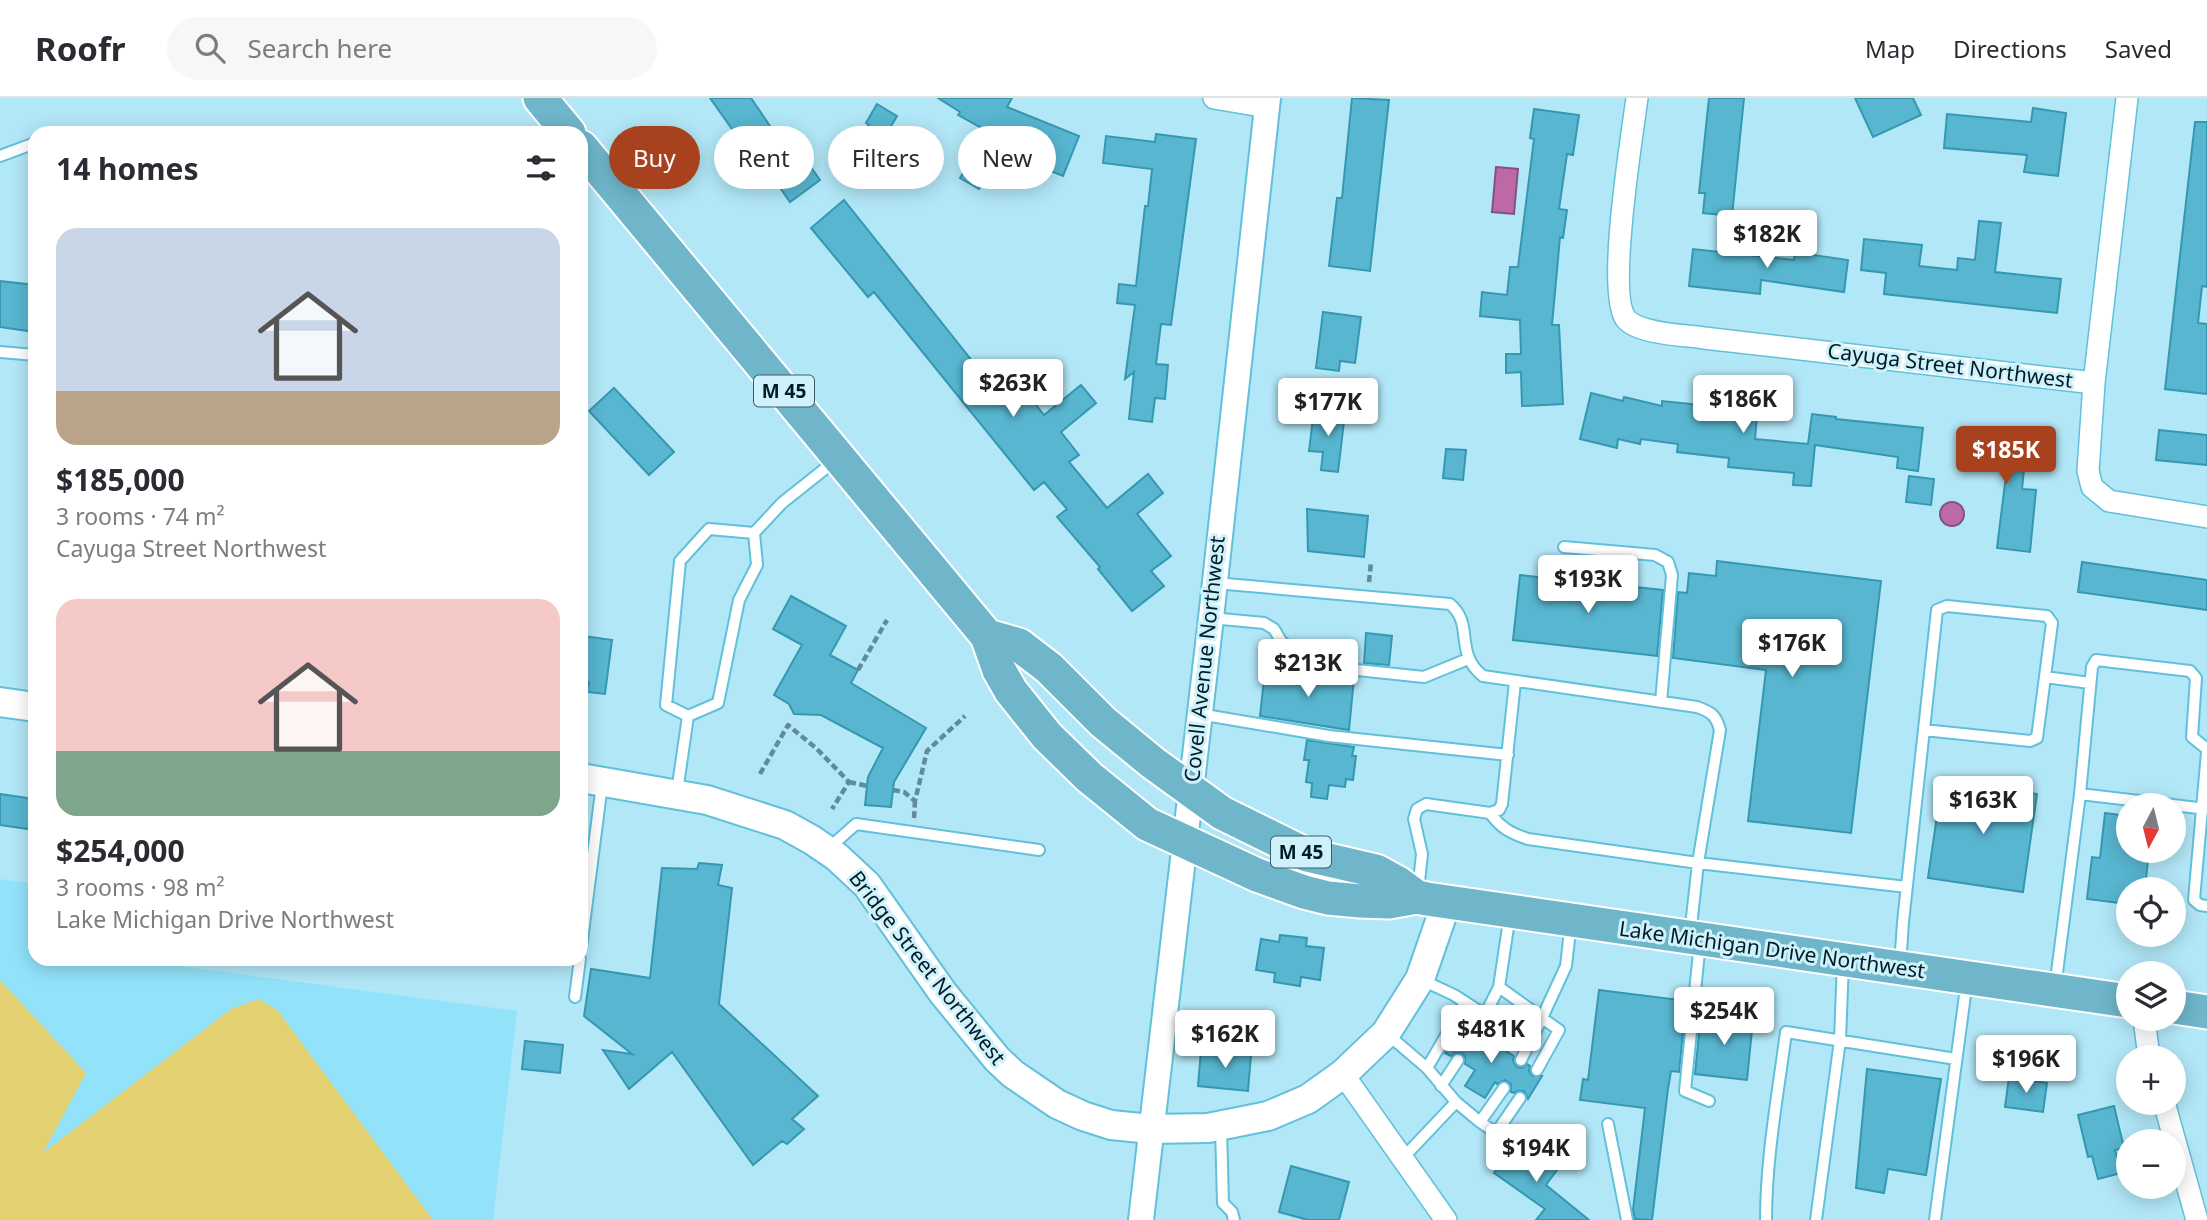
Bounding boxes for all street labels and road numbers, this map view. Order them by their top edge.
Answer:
street label: Cayuga Street Northwest [1826,336,2075,394]
road number: M 45 [754,376,814,406]
street label: Covell Avenue Northwest [1177,534,1231,783]
road number: M 45 [1271,836,1331,867]
street label: Bridge Street Northwest [843,865,1013,1070]
street label: Lake Michigan Drive Northwest [1617,914,1927,984]

